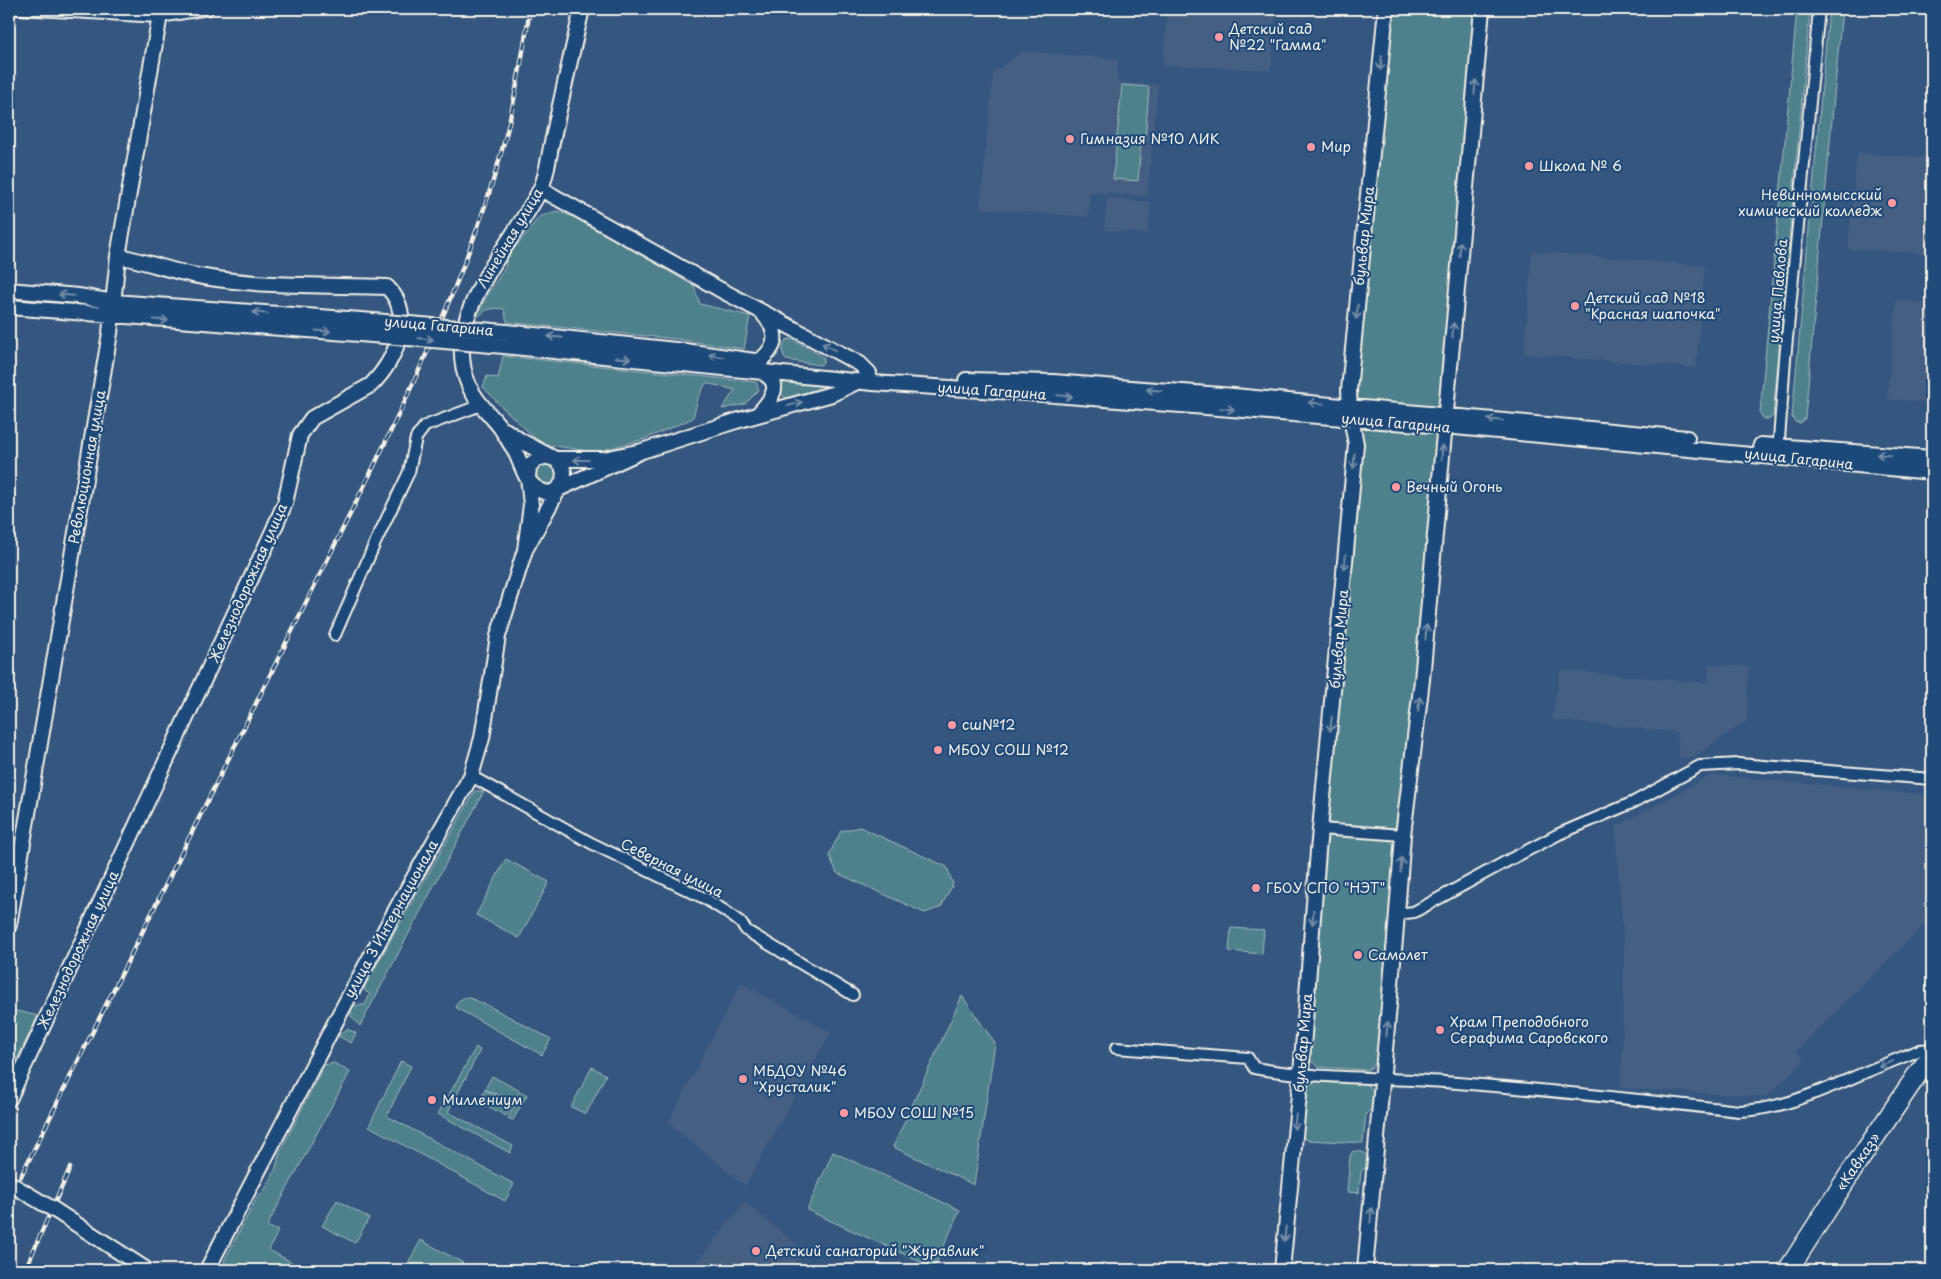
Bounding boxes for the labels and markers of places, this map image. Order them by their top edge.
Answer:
place label: Детский сад №22 "Гамма" [1228,18,1327,55]
marker: Детский сад №22 "Гамма" [1213,31,1225,43]
place label: Гимназия №10 ЛИК [1080,128,1220,149]
marker: Гимназия №10 ЛИК [1064,133,1076,145]
place label: Мир [1321,136,1351,157]
marker: Мир [1305,141,1317,153]
place label: Школа № 6 [1539,155,1622,176]
marker: Школа № 6 [1523,160,1535,172]
place label: Невинномысский химический колледж [1739,184,1882,221]
marker: Невинномысский химический колледж [1886,197,1898,209]
place label: Детский сад №18 "Красная шапочка" [1584,287,1721,324]
marker: Детский сад №18 "Красная шапочка" [1569,300,1581,312]
place label: Вечный Огонь [1406,476,1502,497]
marker: Вечный Огонь [1390,481,1402,493]
place label: сш№12 [962,714,1015,735]
marker: сш№12 [946,719,958,731]
place label: МБОУ СОШ №12 [948,739,1069,760]
marker: МБОУ СОШ №12 [932,744,944,756]
place label: ГБОУ СПО "НЭТ" [1266,877,1385,898]
marker: ГБОУ СПО "НЭТ" [1250,882,1262,894]
place label: Самолет [1368,944,1428,965]
marker: Самолет [1352,949,1364,961]
place label: Храм Преподобного Серафима Саровского [1450,1011,1608,1048]
marker: Храм Преподобного Серафима Саровского [1434,1024,1446,1036]
place label: МБДОУ №46 "Хрусталик" [753,1060,847,1097]
marker: МБДОУ №46 "Хрусталик" [737,1073,749,1085]
place label: Миллениум [442,1089,523,1110]
marker: Миллениум [426,1094,438,1106]
place label: МБОУ СОШ №15 [854,1102,974,1123]
marker: МБОУ СОШ №15 [838,1107,850,1119]
place label: Детский санаторий "Журавлик" [765,1240,984,1261]
marker: Детский санаторий "Журавлик" [750,1245,762,1257]

